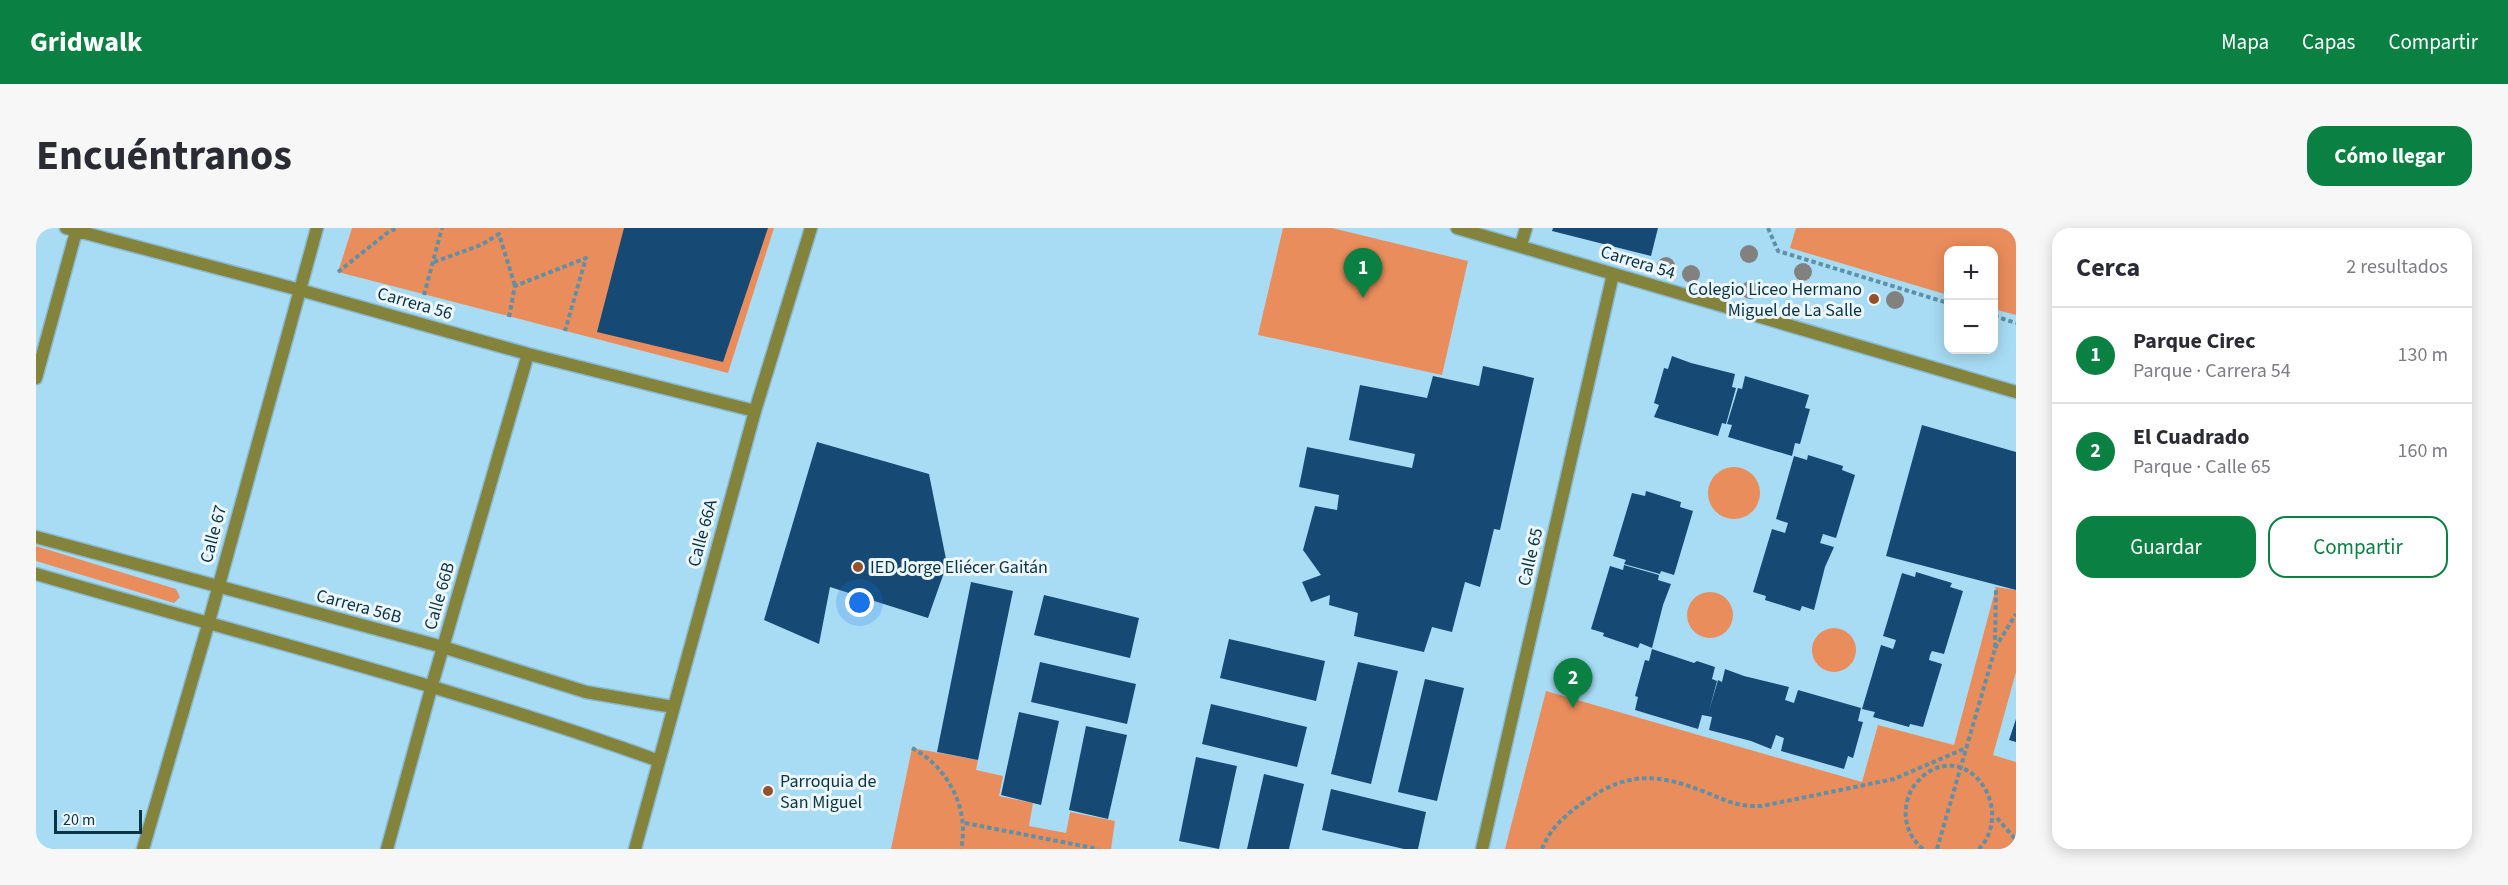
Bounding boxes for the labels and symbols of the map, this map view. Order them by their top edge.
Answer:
street label: Carrera 54 [1597,239,1678,286]
pin: 1 [1344,248,1382,298]
place label: Colegio Liceo Hermano Miguel de La Salle [1688,277,1862,323]
street label: Carrera 56 [374,281,455,326]
marker: Colegio Liceo Hermano Miguel de La Salle [1867,292,1881,306]
street label: Calle 66A [682,496,724,570]
street label: Calle 67 [194,502,233,566]
street label: Calle 65 [1512,526,1549,589]
place label: IED Jorge Eliécer Gaitán [870,555,1048,580]
street label: Calle 66B [418,559,461,633]
marker: IED Jorge Eliécer Gaitán [851,560,865,574]
street label: Carrera 56B [313,583,404,630]
your location [845,588,874,617]
pin: 2 [1554,658,1592,708]
place label: Parroquia de San Miguel [780,769,876,815]
marker: Parroquia de San Miguel [761,784,775,798]
scale bar [54,807,142,834]

